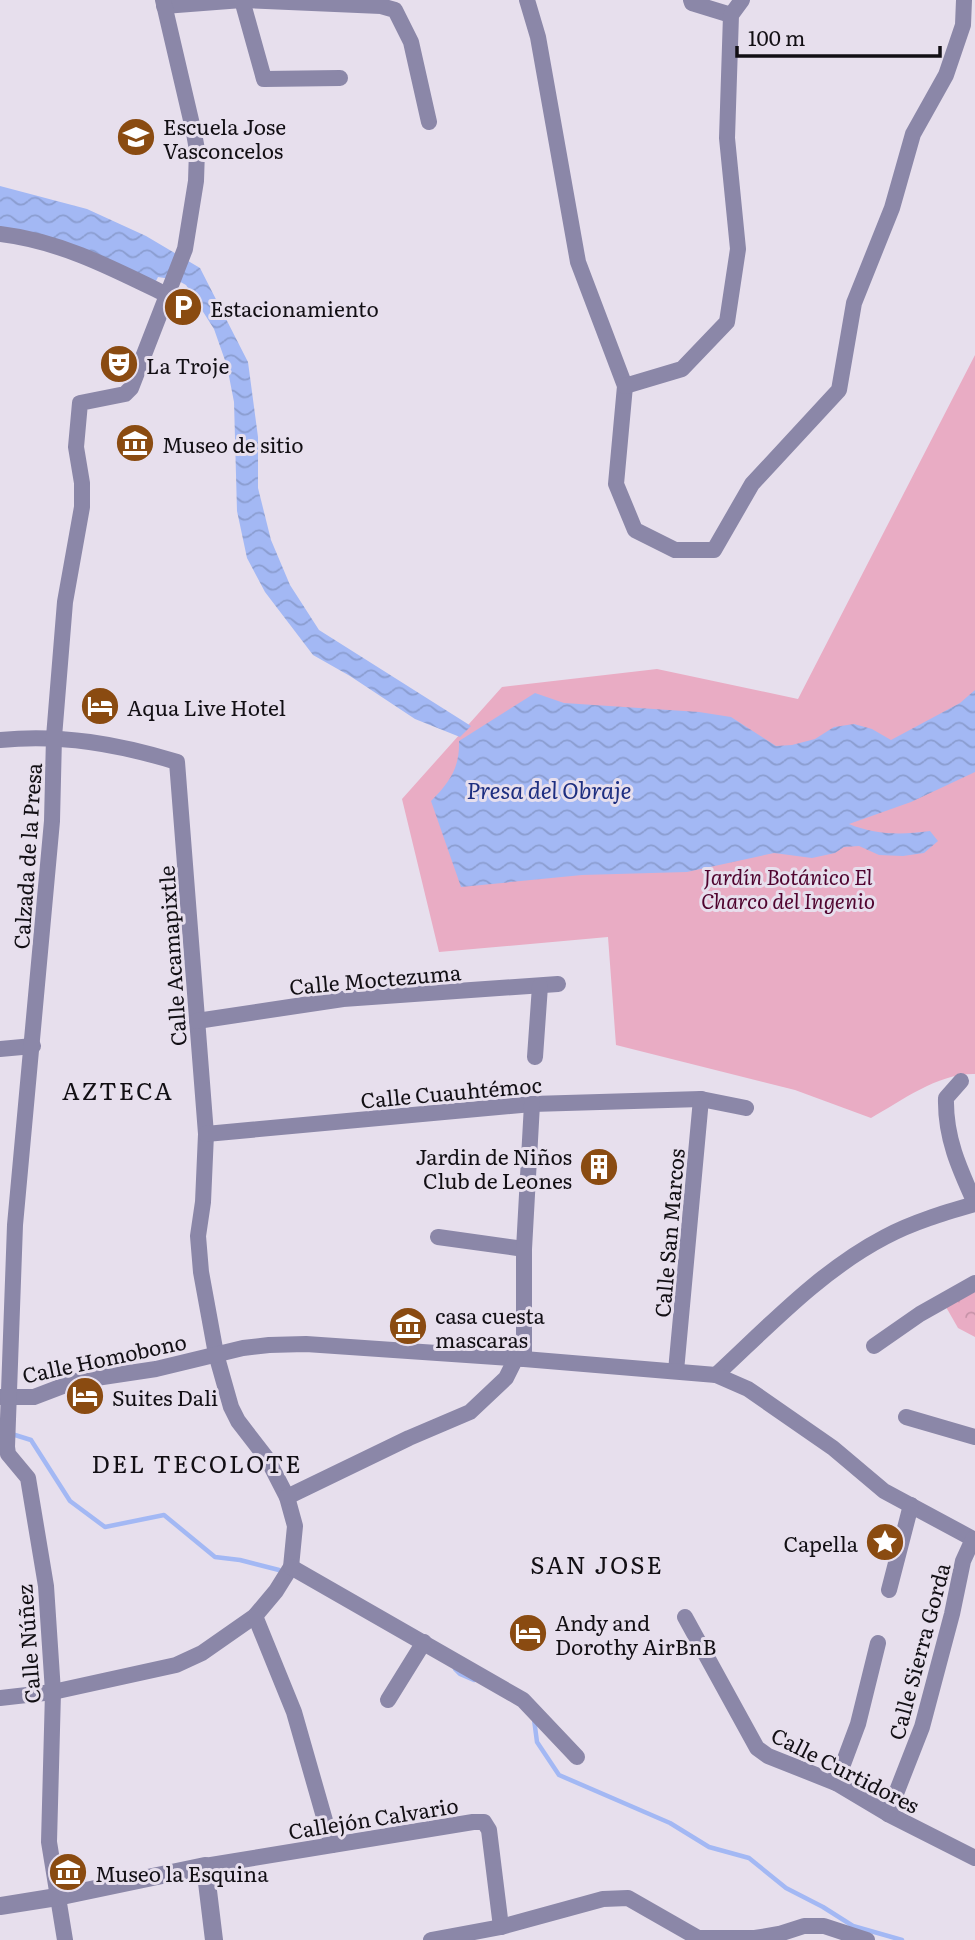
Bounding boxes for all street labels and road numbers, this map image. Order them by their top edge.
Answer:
street label: Calzada de la Presa [4,761,48,950]
street label: Calle Acamapixtle [149,865,193,1047]
street label: Calle Moctezuma [288,955,463,1001]
street label: Calle Cuauhtémoc [359,1068,543,1114]
street label: Calle San Marcos [645,1147,691,1319]
street label: Calle Homobono [19,1324,189,1390]
street label: Calle Sierra Gorda [879,1558,957,1743]
street label: Calle Núñez [7,1583,47,1705]
street label: Calle Curtidores [767,1718,925,1820]
street label: Callejón Calvario [286,1788,460,1846]

